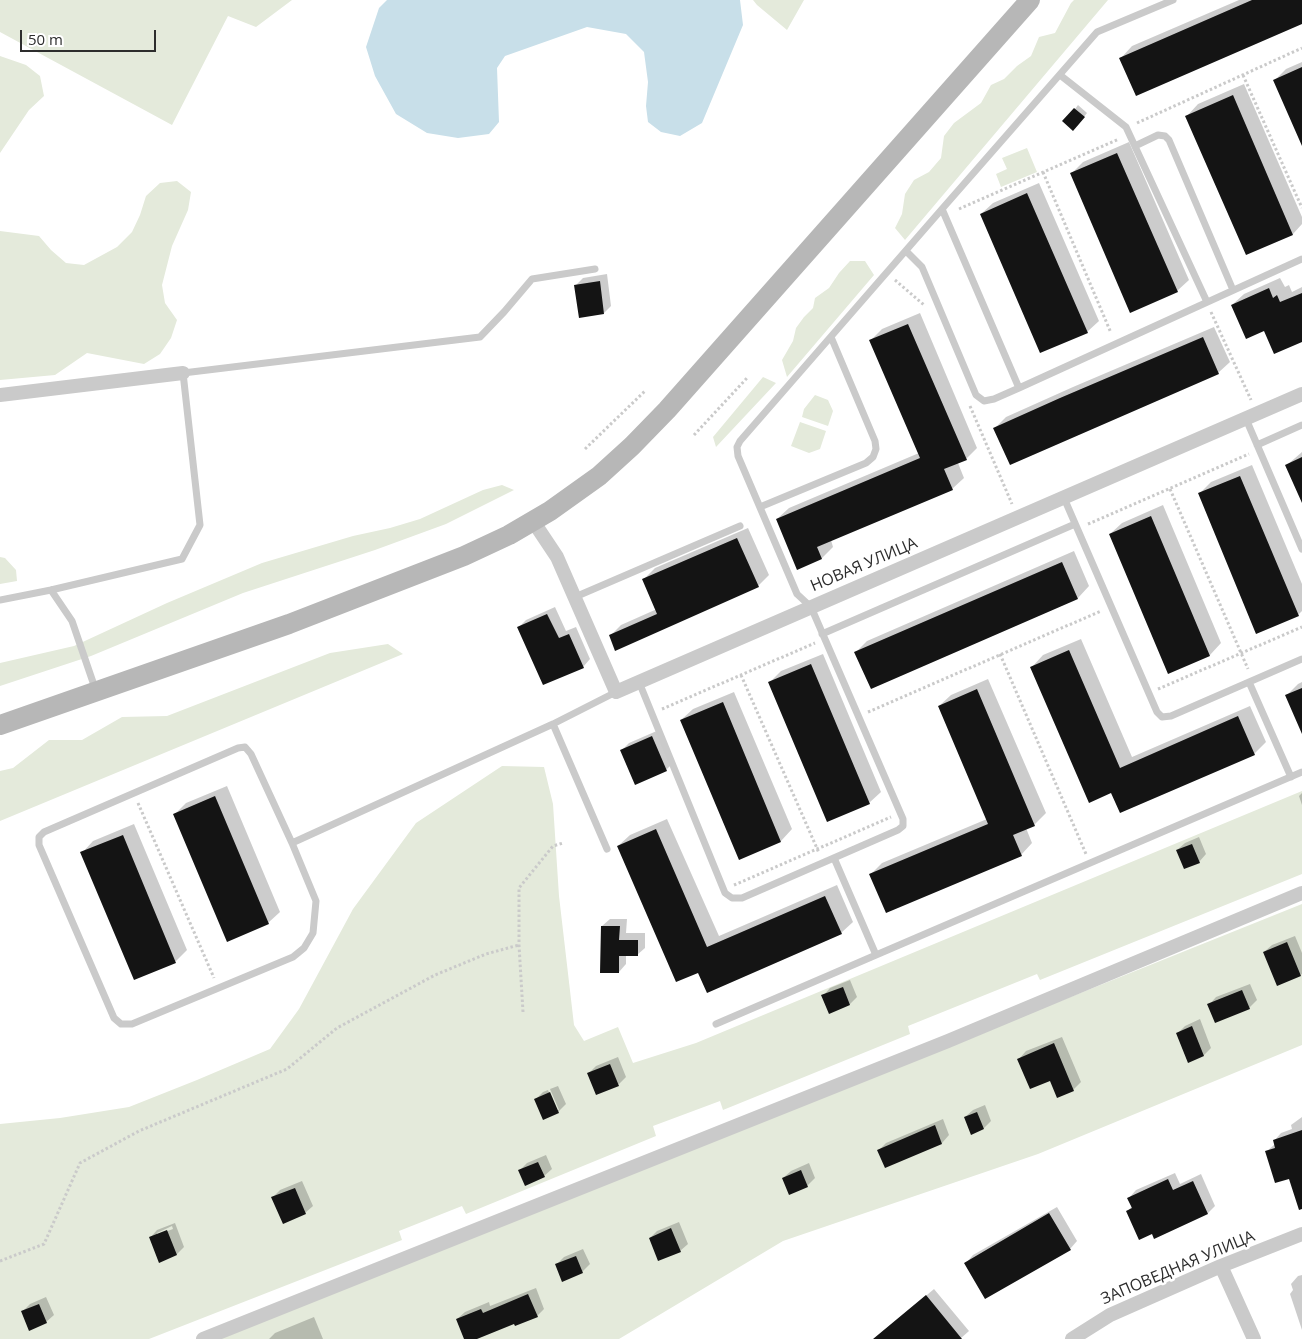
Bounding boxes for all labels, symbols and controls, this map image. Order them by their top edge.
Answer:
scale bar [22,20,159,52]
text: 50 m [28,29,63,49]
street label: НОВАЯ УЛИЦА [808,534,920,596]
street label: ЗАПОВЕДНАЯ УЛИЦА [1098,1227,1258,1309]

